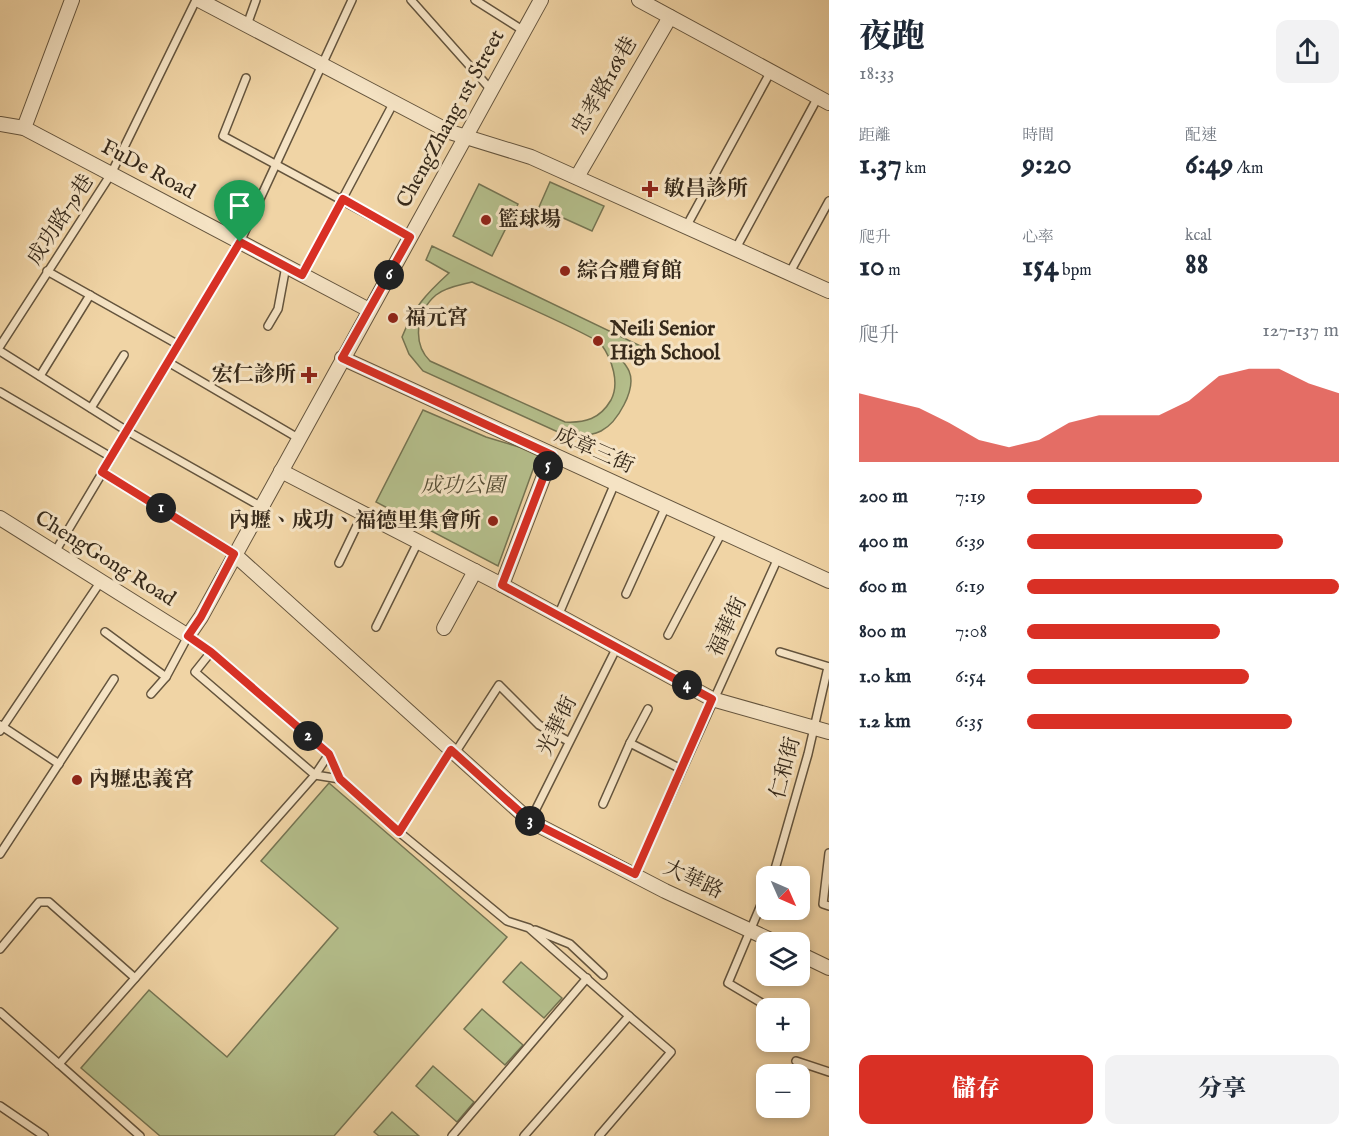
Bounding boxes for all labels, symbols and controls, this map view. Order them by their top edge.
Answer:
text: 夜跑 [859,17,925,59]
button: share [1276,20,1339,83]
street label: ChengZhang 1st Street [391,25,511,213]
street label: 忠孝路168巷 [566,32,644,140]
text: 18:33 [859,61,895,86]
text: 距離 [859,126,891,146]
text: 時間 [1022,126,1054,146]
text: 配速 [1185,126,1217,146]
street label: FuDe Road [96,134,200,206]
text: 1.37 [859,146,902,184]
text: 9:20 [1022,146,1072,184]
text: 6:49 [1185,146,1233,184]
text: km [902,159,926,179]
text: /km [1233,159,1263,179]
street label: 成功路79巷 [22,169,100,271]
place label: 敏昌診所 [664,176,748,203]
pin [214,180,265,242]
marker: 敏昌診所 [641,180,659,198]
icon: arrive [223,189,256,222]
place label: 籃球場 [498,207,561,234]
marker: 籃球場 [479,213,493,227]
text: kcal [1185,226,1212,246]
text: 爬升 [859,228,891,248]
text: 心率 [1022,228,1054,248]
text: 88 [1185,246,1209,284]
text: 10 [859,248,885,286]
text: 154 [1022,248,1059,286]
place label: 綜合體育館 [577,258,682,285]
pin: 6 [374,260,404,290]
text: m [885,261,901,281]
text: bpm [1059,261,1092,281]
marker: 綜合體育館 [558,264,572,278]
text: 6 [386,265,392,285]
place label: 福元宮 [405,305,468,332]
marker: 福元宮 [386,311,400,325]
place label: Neili Senior High School [609,316,721,367]
text: 127–137 m [1262,318,1339,343]
text: 爬升 [859,323,899,348]
marker: Neili Senior High School [591,334,605,348]
place label: 宏仁診所 [212,362,296,389]
marker: 宏仁診所 [300,366,318,384]
street label: 成章三街 [550,422,638,480]
pin: 5 [533,451,563,481]
text: 5 [545,456,551,476]
park label: 成功公園 [421,473,508,500]
text: 200 m [859,484,908,509]
text: 7:19 [955,484,986,509]
pin: 1 [146,493,176,523]
text: 1 [158,498,164,518]
street label: ChengGong Road [30,505,181,614]
place label: 內壢、成功、福德里集會所 [229,508,481,535]
marker: 內壢、成功、福德里集會所 [486,514,500,528]
text: 400 m [859,529,908,554]
text: 6:39 [955,529,985,554]
text: 600 m [859,574,907,599]
text: 6:19 [955,574,985,599]
street label: 福華街 [702,593,754,661]
text: 800 m [859,619,906,644]
text: 7:08 [955,619,987,644]
text: 1.0 km [859,664,911,689]
text: 6:54 [955,664,986,689]
pin: 4 [672,670,702,700]
text: 4 [683,675,691,695]
street label: 光華街 [532,692,584,760]
text: 1.2 km [859,709,911,734]
text: 6:35 [955,709,983,734]
pin: 2 [293,721,323,751]
text: 2 [304,726,312,746]
street label: 仁和街 [765,734,807,802]
place label: 內壢忠義宮 [89,767,194,794]
marker: 內壢忠義宮 [70,773,84,787]
pin: 3 [515,806,545,836]
text: 3 [527,811,533,831]
street label: 大華路 [659,854,727,906]
north arrow [756,866,810,920]
map controls [756,866,810,1118]
button: layers [756,932,810,986]
button: + [756,998,810,1052]
button: 儲存 [859,1055,1093,1124]
button: 分享 [1105,1055,1339,1124]
button: − [756,1064,810,1118]

